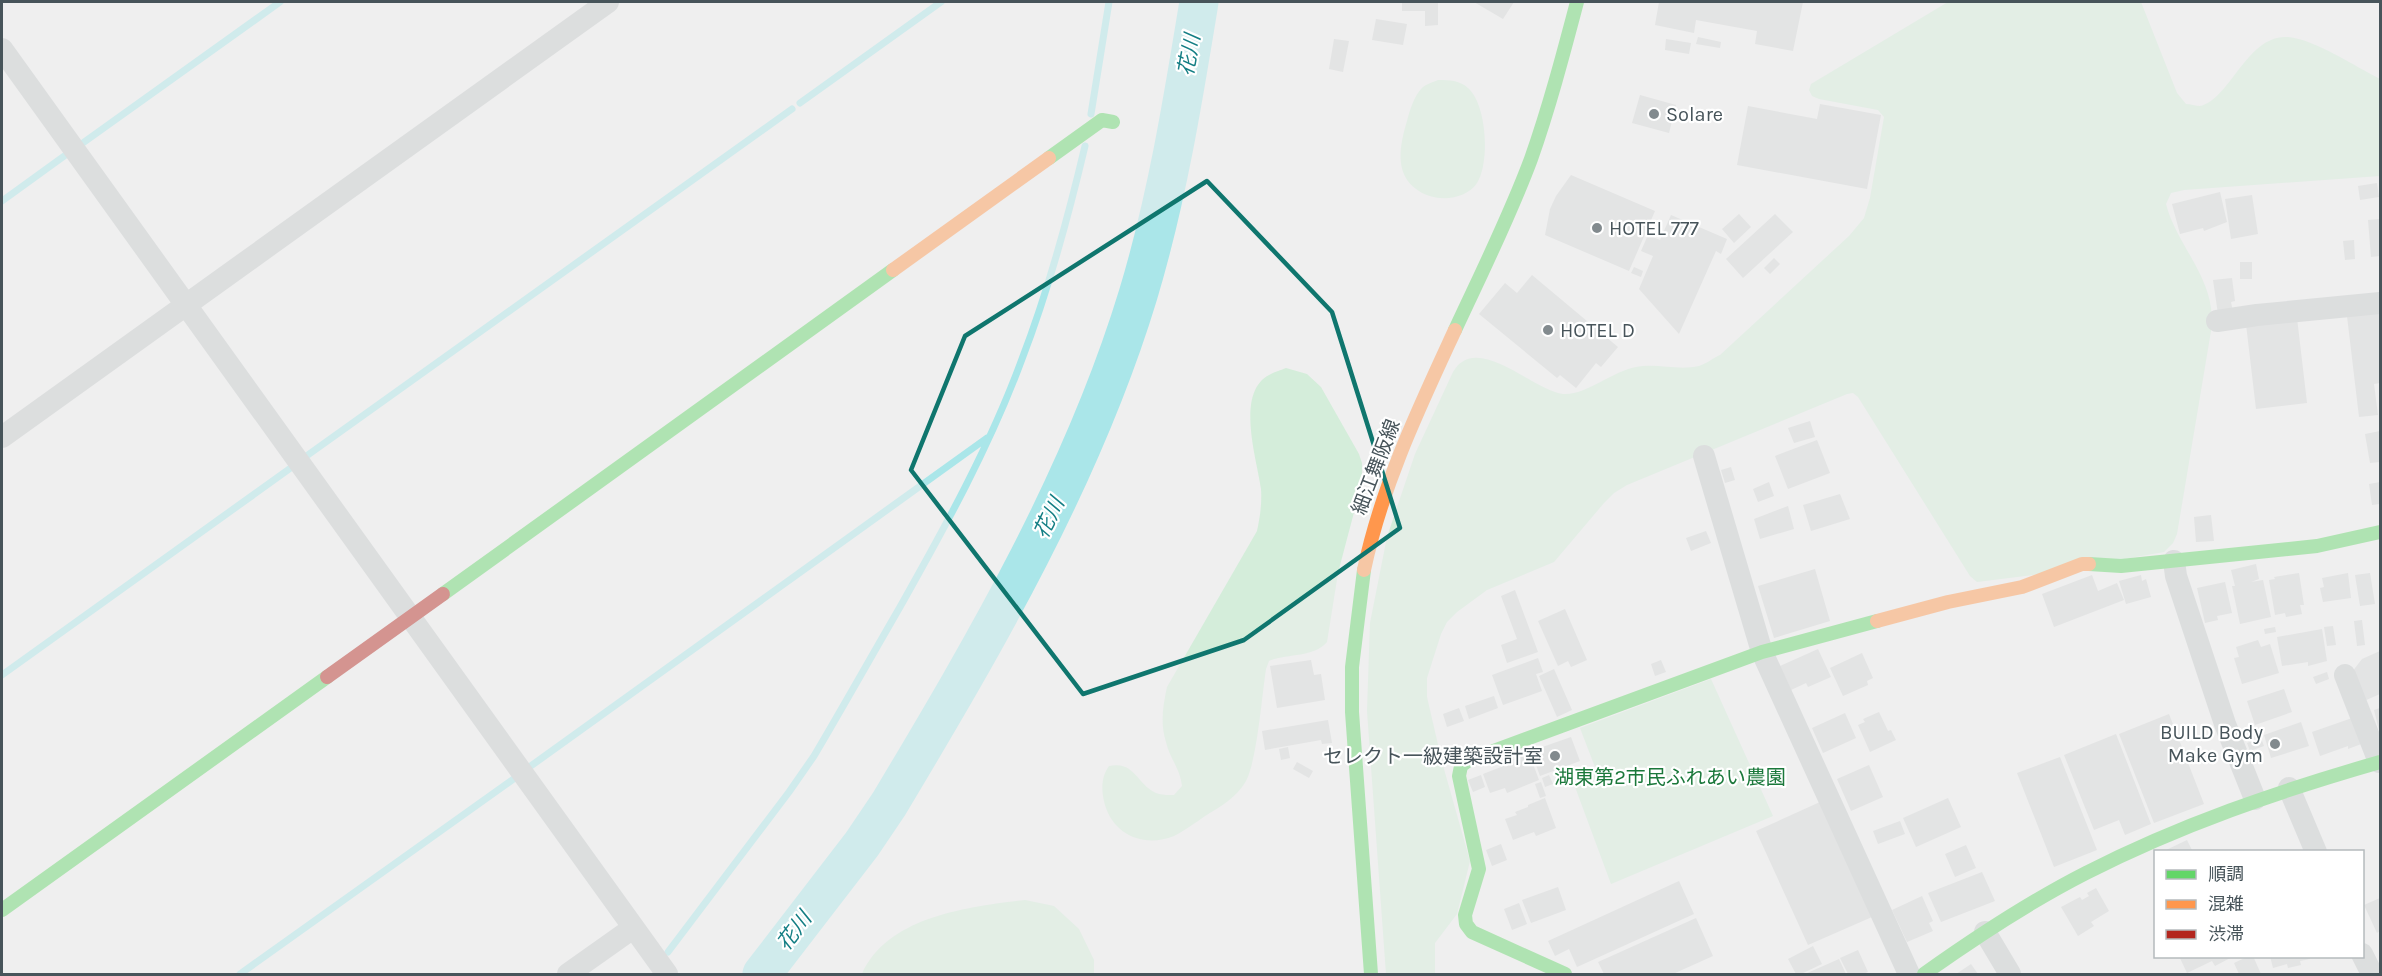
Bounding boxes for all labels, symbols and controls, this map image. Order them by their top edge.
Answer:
water label: 花川 [1174,30,1205,78]
place label: Solare [1666,103,1723,126]
marker: Solare [1647,107,1661,121]
place label: HOTEL 777 [1609,217,1699,240]
marker: HOTEL 777 [1590,221,1604,235]
place label: HOTEL D [1560,319,1635,342]
marker: HOTEL D [1541,323,1555,337]
street label: 細江舞阪線 [1347,416,1405,518]
water label: 花川 [1029,492,1070,542]
place label: BUILD Body Make Gym [2160,721,2263,767]
marker: BUILD Body Make Gym [2268,737,2282,751]
place label: セレクト一級建築設計室 [1323,745,1543,768]
marker: セレクト一級建築設計室 [1548,749,1562,763]
park label: 湖東第2市民ふれあい農園 [1554,766,1786,789]
legend [2154,850,2364,958]
text: 順調 [2208,863,2244,885]
text: 混雑 [2208,893,2244,915]
water label: 花川 [772,905,817,955]
text: 渋滞 [2208,923,2244,945]

